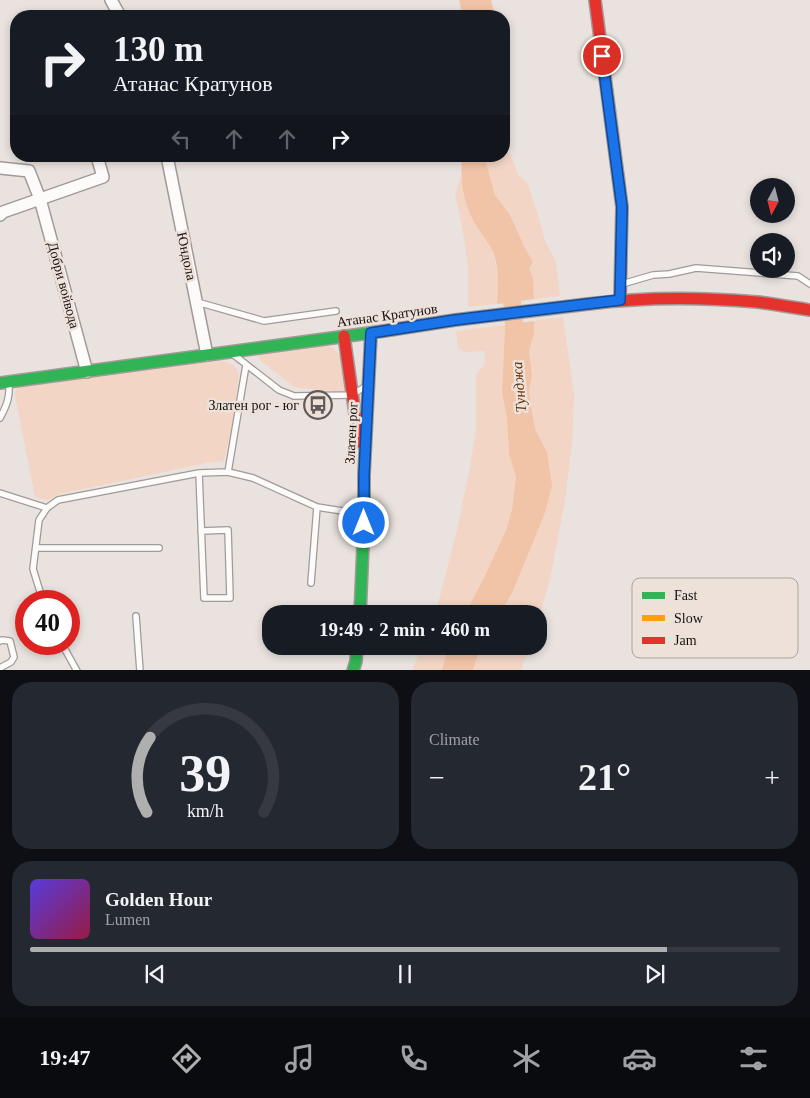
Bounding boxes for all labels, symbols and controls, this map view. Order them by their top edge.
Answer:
icon: right [30,30,95,95]
text: 130 m [113,30,203,69]
pin [581,35,623,77]
icon: arrive [588,42,616,70]
text: Атанас Кратунов [113,71,273,96]
icon: left [167,125,195,153]
icon: ahead [220,125,248,153]
icon: ahead [273,125,301,153]
icon: right [326,125,354,153]
north arrow [750,178,795,222]
map controls [750,178,795,278]
street label: Юндола [174,231,199,282]
button: sound [750,233,795,278]
street label: Добри войвода [45,240,82,331]
street label: Атанас Кратунов [336,301,439,330]
water label: Тунджа [509,361,529,413]
bus stop icon: Златен рог - юг [303,390,333,420]
place label: Златен рог - юг [208,398,299,413]
street label: Златен рог [342,401,361,465]
position arrow [337,496,389,548]
legend [632,578,798,658]
text: Fast [674,588,697,603]
speed limit sign: 40 [15,590,80,655]
text: Slow [674,611,704,626]
text: 19:49 · 2 min · 460 m [319,619,490,640]
text: Jam [674,633,697,648]
text: Climate [429,731,480,748]
text: 39 [180,745,232,802]
text: 21° [578,756,631,798]
text: − [429,762,445,793]
text: + [764,762,780,793]
text: km/h [187,801,224,821]
text: Golden Hour [105,889,212,910]
text: Lumen [105,911,150,928]
icon: previous [141,960,169,988]
icon: pause [391,960,419,988]
icon: next [641,960,669,988]
icon: directions [169,1041,204,1076]
icon: music [282,1041,317,1076]
icon: phone [396,1041,431,1076]
icon: climate [509,1041,544,1076]
icon: car [622,1041,657,1076]
icon: filters [736,1041,771,1076]
text: 19:47 [39,1045,91,1070]

